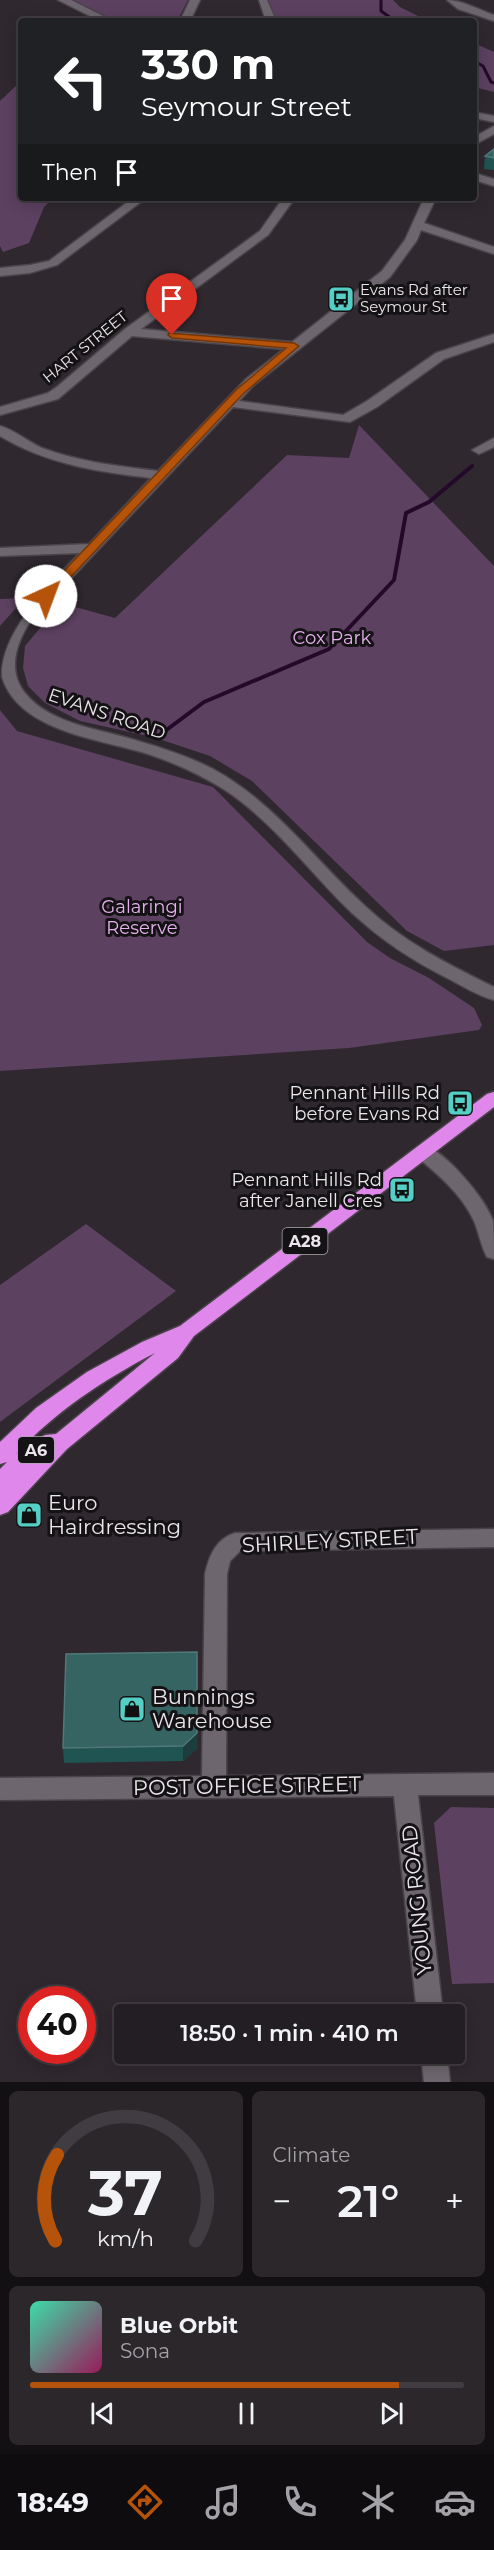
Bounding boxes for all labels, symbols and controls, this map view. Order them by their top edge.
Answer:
text: 330 m [141,38,275,90]
icon: left [42,42,120,120]
text: Seymour Street [141,90,352,123]
icon: arrive [110,156,143,189]
text: Then [42,159,98,186]
pin [146,273,197,335]
place label: Evans Rd after Seymour St [360,280,468,316]
icon: arrive [155,282,188,315]
bus stop icon: Evans Rd after Seymour St [326,284,356,314]
street label: HART STREET [39,306,131,387]
position arrow [14,564,78,628]
park label: Cox Park [293,627,372,649]
street label: EVANS ROAD [45,684,169,744]
park label: Galaringi Reserve [101,896,183,939]
place label: Pennant Hills Rd before Evans Rd [289,1082,440,1125]
bus stop icon: Pennant Hills Rd before Evans Rd [445,1088,475,1118]
place label: Pennant Hills Rd after Janell Cres [231,1169,382,1212]
bus stop icon: Pennant Hills Rd after Janell Cres [387,1175,417,1205]
road number: A28 [282,1228,328,1254]
road number: A6 [18,1437,54,1463]
place label: Euro Hairdressing [48,1490,181,1539]
shop icon: Euro Hairdressing [14,1500,44,1530]
street label: SHIRLEY STREET [241,1523,419,1558]
place label: Bunnings Warehouse [152,1684,272,1733]
shop icon: Bunnings Warehouse [117,1694,147,1724]
street label: POST OFFICE STREET [133,1771,361,1800]
street label: YOUNG ROAD [396,1824,437,1976]
speed limit sign: 40 [18,1986,96,2064]
text: 18:50 · 1 min · 410 m [180,2020,399,2047]
text: Climate [273,2143,350,2167]
text: 37 [87,2155,163,2231]
text: 21° [337,2173,399,2228]
text: − [273,2181,291,2221]
text: + [445,2181,464,2221]
text: km/h [97,2225,154,2251]
text: Blue Orbit [120,2312,238,2339]
text: Sona [120,2339,170,2363]
icon: previous [86,2397,119,2430]
icon: pause [230,2397,263,2430]
icon: next [375,2397,408,2430]
icon: directions [124,2481,166,2523]
icon: music [202,2481,244,2523]
icon: phone [279,2481,321,2523]
icon: climate [357,2481,399,2523]
icon: car [434,2481,476,2523]
text: 18:49 [18,2486,89,2519]

